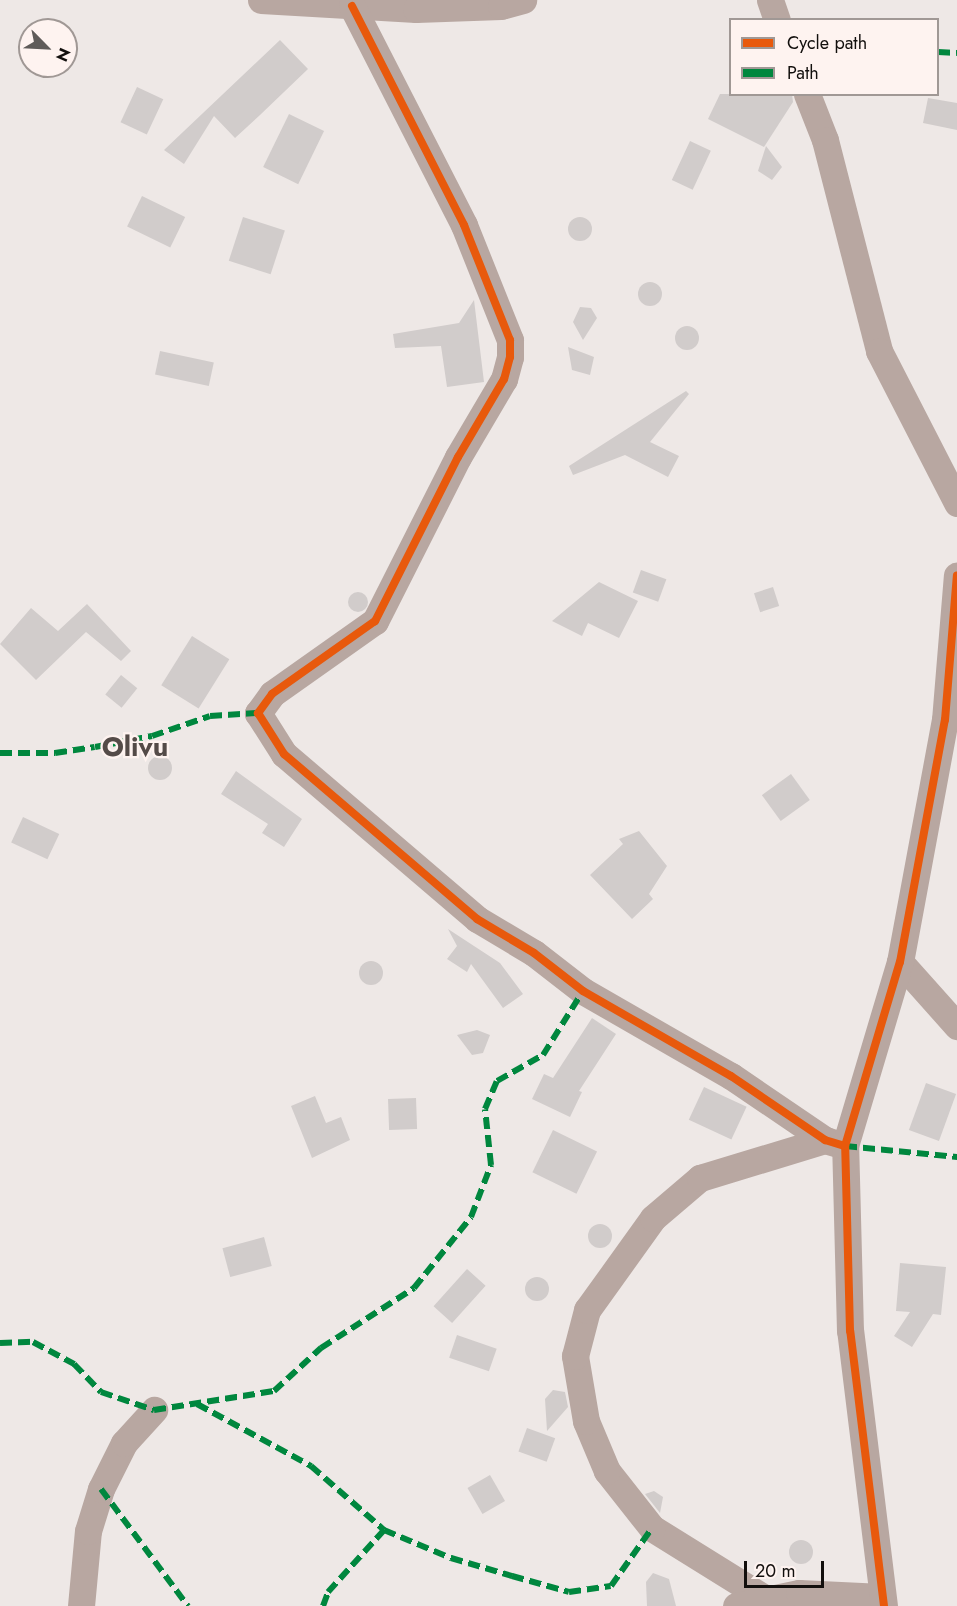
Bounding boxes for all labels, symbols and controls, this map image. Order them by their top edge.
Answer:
north arrow [18,18,78,78]
legend [729,18,939,96]
text: Cycle path [787,30,867,56]
text: N [50,44,76,65]
text: Path [787,60,819,86]
district label: Olivu [102,731,168,763]
scale bar [747,1549,826,1587]
text: 20 m [755,1558,795,1584]

